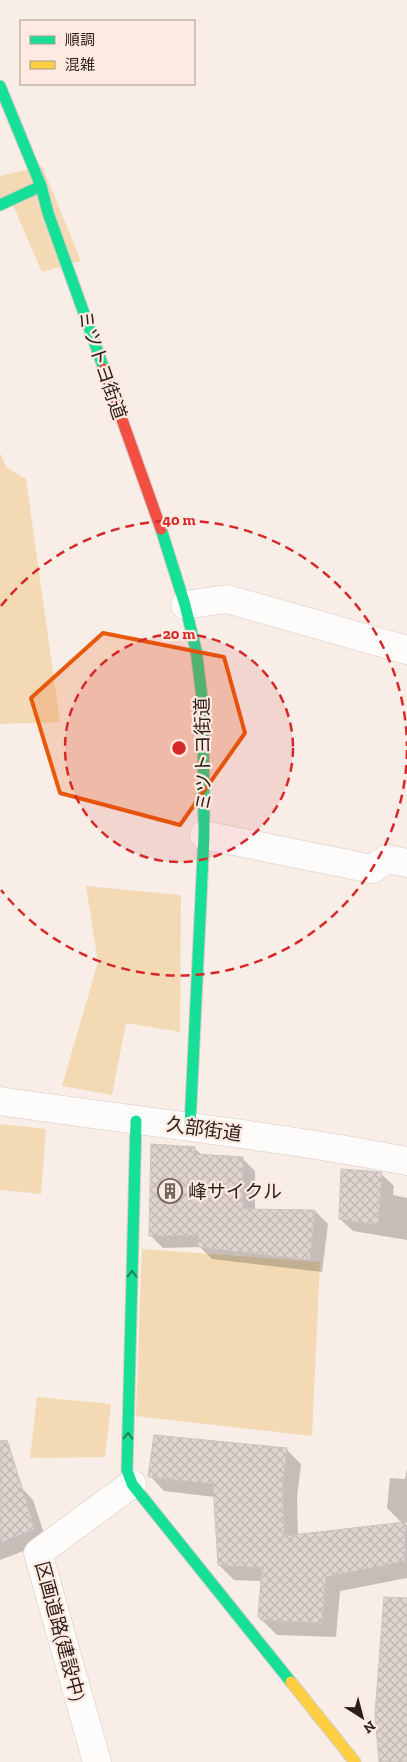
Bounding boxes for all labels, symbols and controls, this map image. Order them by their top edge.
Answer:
legend [20,20,195,85]
text: 順調 [65,31,95,49]
text: 混雑 [65,56,95,74]
street label: ミツトヨ街道 [73,307,131,423]
text: 40 m [162,511,196,529]
text: 20 m [163,625,195,643]
street label: ミツトヨ街道 [191,697,215,811]
centre of rings [170,739,188,757]
street label: 久部街道 [165,1112,243,1146]
building icon: 峰サイクル [157,1178,183,1204]
place label: 峰サイクル [188,1180,282,1203]
one-way arrow [127,1269,137,1277]
one-way arrow [123,1432,133,1440]
street label: 区画道路(建設中) [30,1559,90,1703]
north arrow [337,1692,387,1742]
text: N [360,1717,379,1737]

